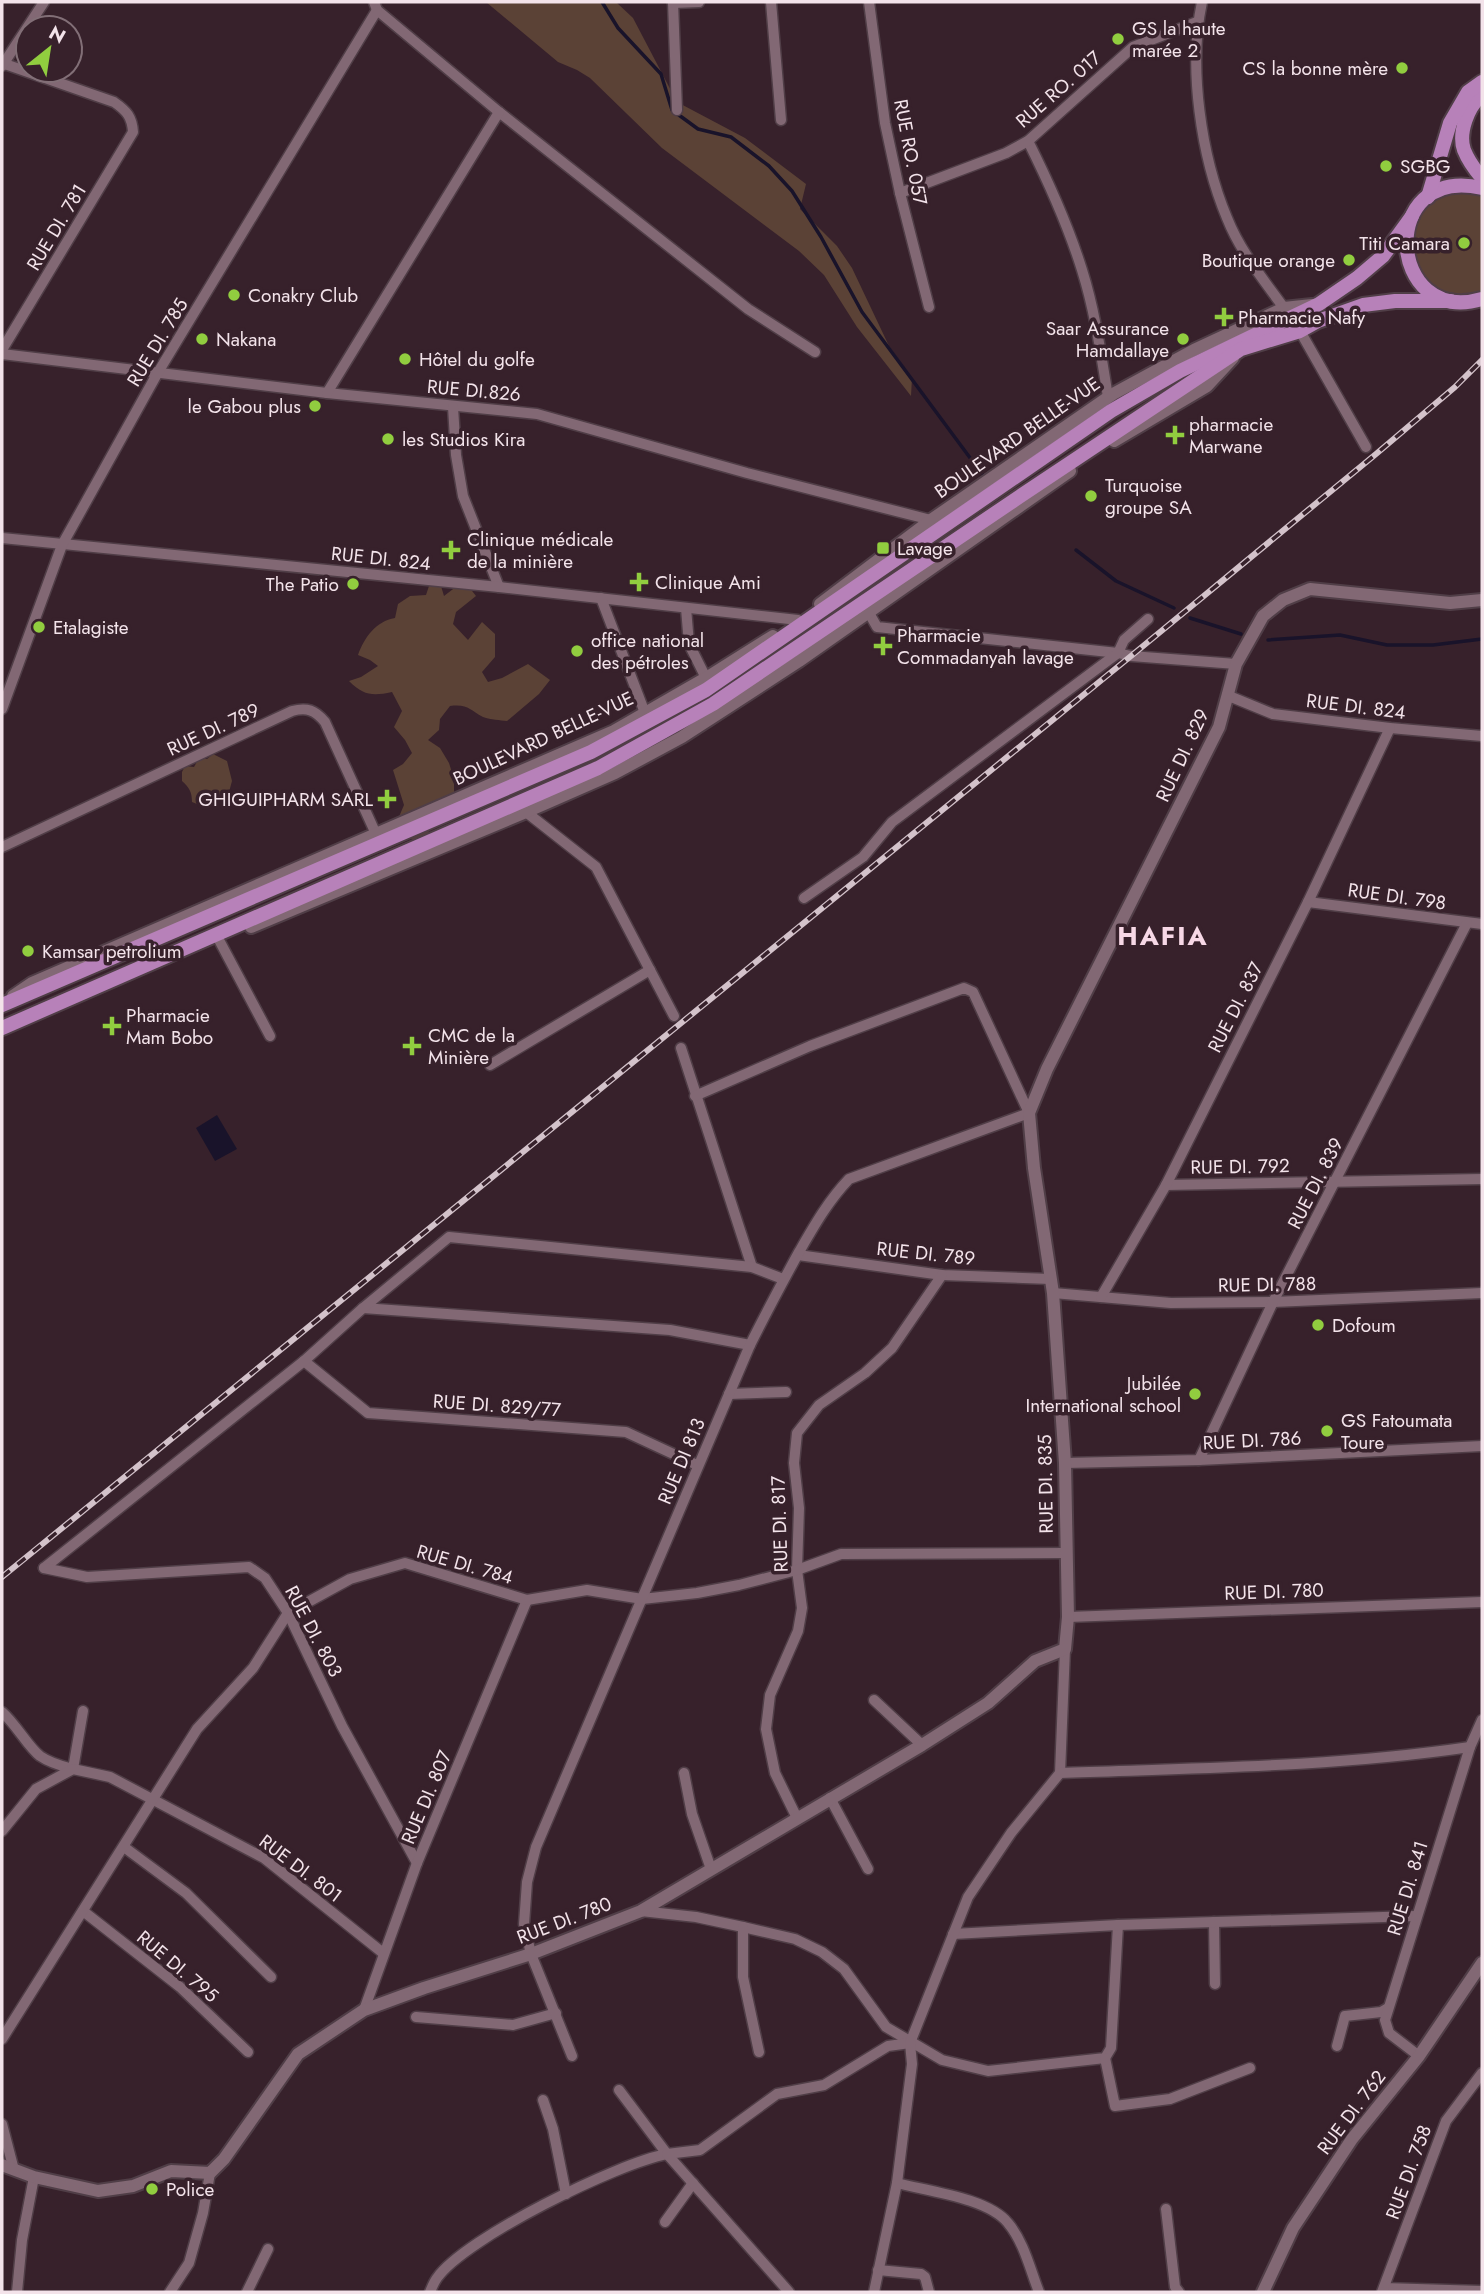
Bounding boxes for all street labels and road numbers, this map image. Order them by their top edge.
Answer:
street label: RUE RO. 017 [1010,45,1107,134]
street label: RUE RO. 057 [887,97,934,207]
street label: RUE DI. 781 [20,179,93,276]
street label: RUE DI. 785 [120,293,194,392]
street label: BOULEVARD BELLE-VUE [929,370,1105,505]
street label: RUE DI.826 [426,373,522,408]
street label: RUE DI. 824 [330,540,432,577]
street label: BOULEVARD BELLE-VUE [448,685,638,792]
street label: RUE DI. 824 [1305,687,1407,726]
street label: RUE DI. 789 [163,696,264,763]
street label: RUE DI. 829 [1149,704,1216,806]
street label: RUE DI. 798 [1346,876,1448,917]
street label: RUE DI. 837 [1201,957,1270,1057]
street label: RUE DI. 839 [1281,1133,1350,1234]
street label: RUE DI. 792 [1190,1152,1290,1181]
street label: RUE DI. 789 [875,1235,977,1272]
street label: RUE DI. 788 [1218,1270,1316,1299]
street label: RUE DI. 829/77 [432,1388,562,1423]
street label: RUE DI 813 [651,1414,712,1508]
street label: RUE DI. 786 [1202,1424,1302,1457]
street label: RUE DI. 835 [1031,1434,1060,1534]
street label: RUE DI. 817 [764,1475,795,1573]
street label: RUE DI. 784 [414,1538,516,1591]
street label: RUE DI. 780 [1224,1576,1324,1607]
street label: RUE DI. 803 [278,1581,349,1682]
street label: RUE DI. 807 [395,1746,458,1848]
street label: RUE DI. 801 [253,1828,348,1909]
street label: RUE DI. 841 [1380,1837,1435,1939]
street label: RUE DI. 780 [513,1890,615,1951]
street label: RUE DI. 795 [131,1924,224,2009]
street label: RUE DI. 762 [1311,2064,1392,2160]
street label: RUE DI. 758 [1379,2121,1438,2223]

